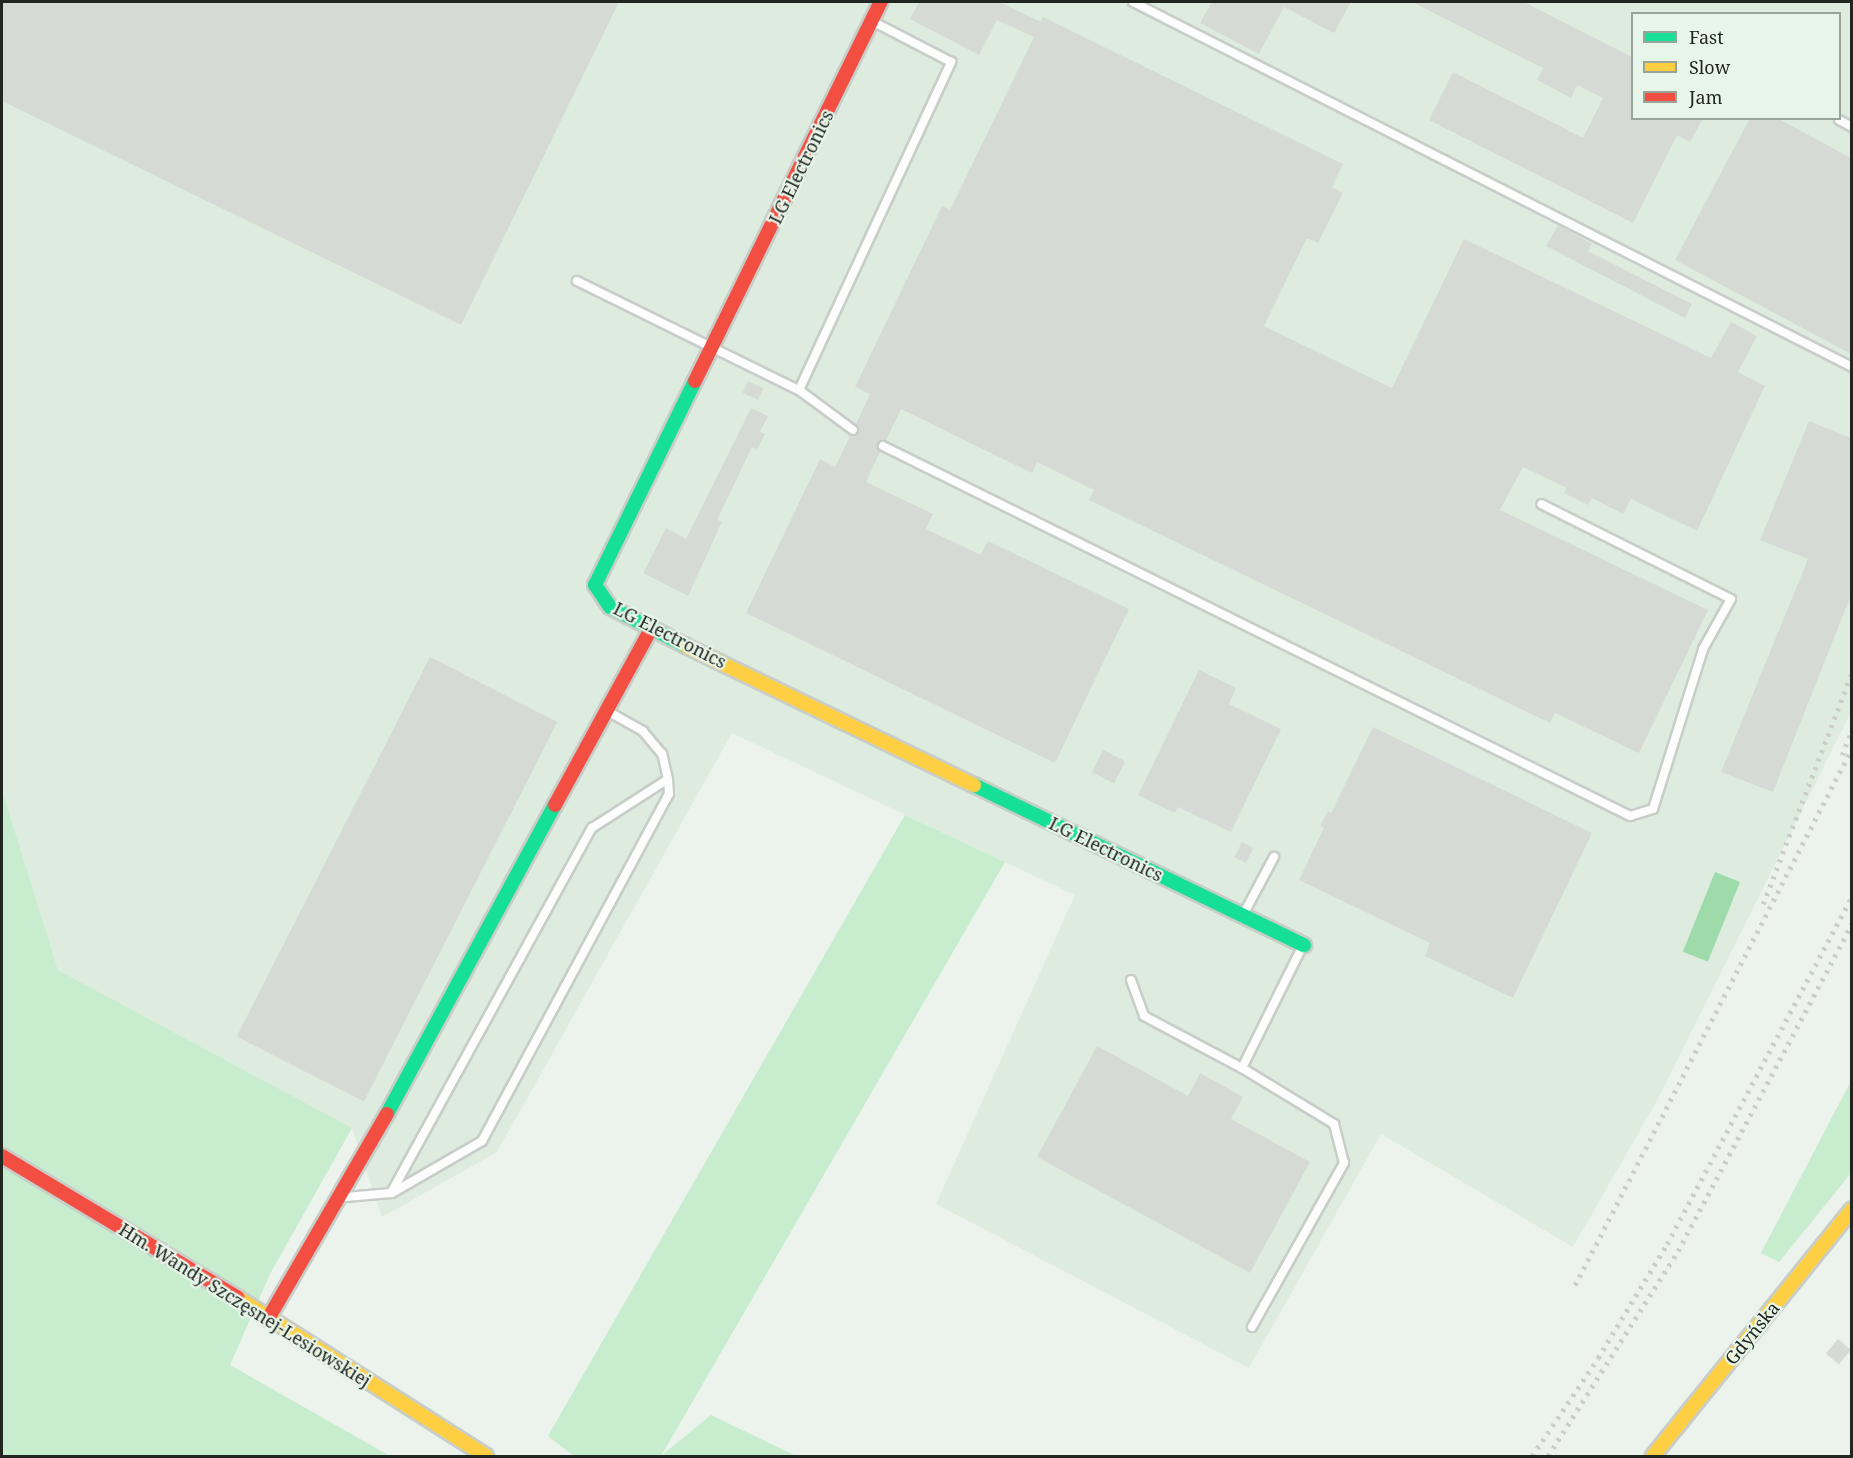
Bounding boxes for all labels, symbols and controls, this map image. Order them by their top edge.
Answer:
legend [1631,12,1841,120]
text: Fast [1689,25,1724,49]
text: Slow [1689,55,1730,79]
text: Jam [1689,85,1723,109]
street label: LG Electronics [764,107,838,227]
street label: LG Electronics [610,597,730,673]
street label: LG Electronics [1046,812,1166,886]
street label: Hm. Wandy Szczęsnej-Lesiowskiej [115,1218,375,1392]
street label: Gdyńska [1720,1297,1784,1369]

